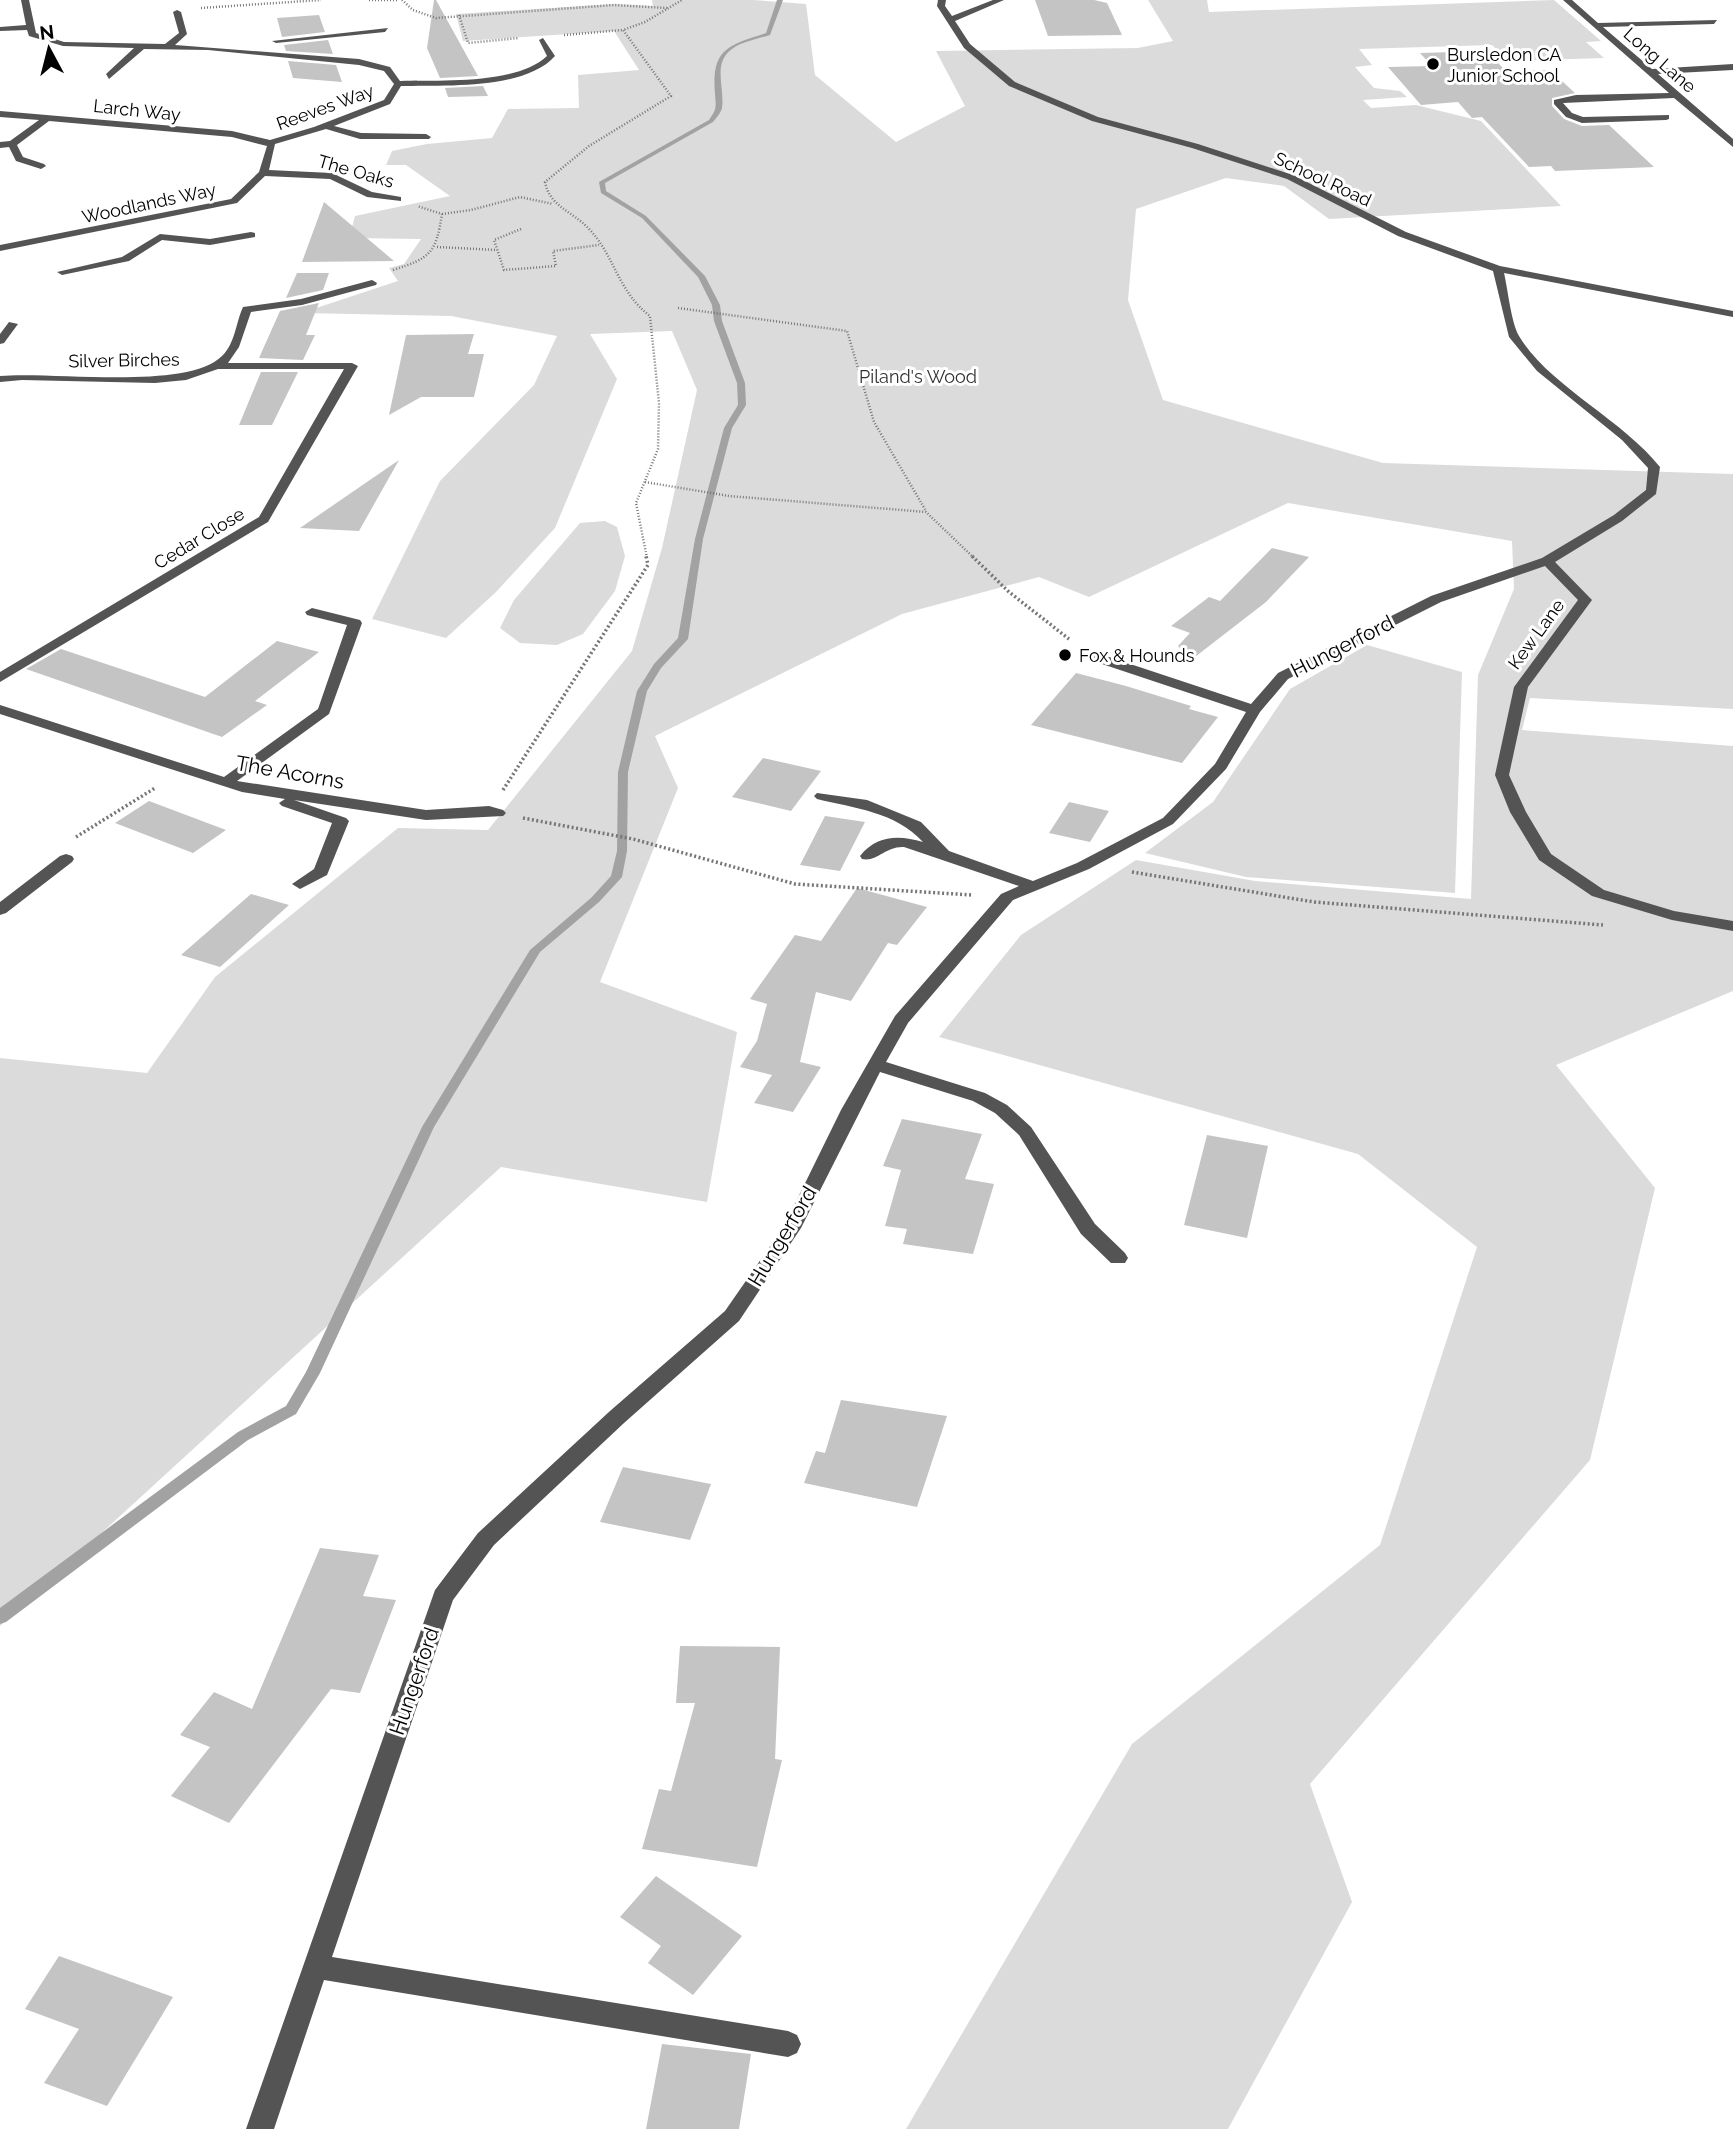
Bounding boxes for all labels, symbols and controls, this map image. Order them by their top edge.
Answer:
north arrow [14,14,84,84]
text: N [38,20,55,44]
street label: Long Lane [1620,23,1701,97]
place label: Bursledon CA Junior School [1447,44,1561,86]
marker: Bursledon CA Junior School [1425,56,1441,72]
street label: Reeves Way [273,80,377,134]
street label: Larch Way [92,95,182,125]
street label: School Road [1271,147,1375,211]
street label: The Oaks [316,150,397,192]
street label: Woodlands Way [80,178,218,227]
street label: Silver Birches [68,349,180,371]
park label: Piland's Wood [859,366,977,387]
street label: Cedar Close [150,503,248,573]
street label: Kew Lane [1504,595,1569,673]
street label: Hungerford [1286,609,1398,683]
place label: Fox & Hounds [1079,645,1195,666]
marker: Fox & Hounds [1057,647,1073,663]
street label: The Acorns [234,750,346,794]
street label: Hungerford [742,1182,822,1290]
street label: Hungerford [384,1624,444,1738]

